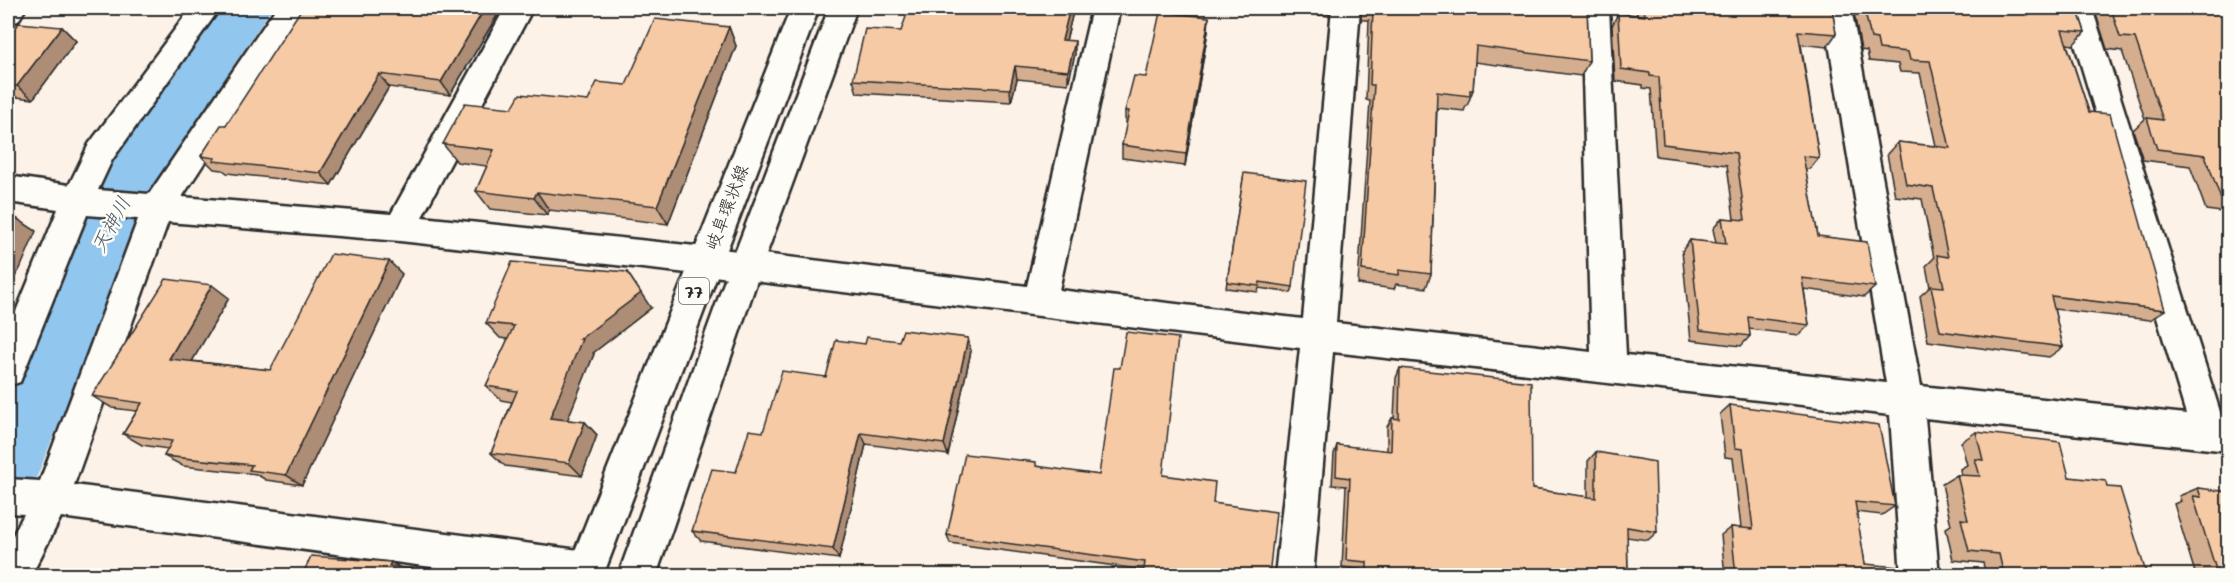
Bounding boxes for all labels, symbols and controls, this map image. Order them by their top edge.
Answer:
street label: 岐阜環状線 [699,161,753,253]
water label: 天神川 [84,191,136,257]
road number: 77 [679,278,709,304]

